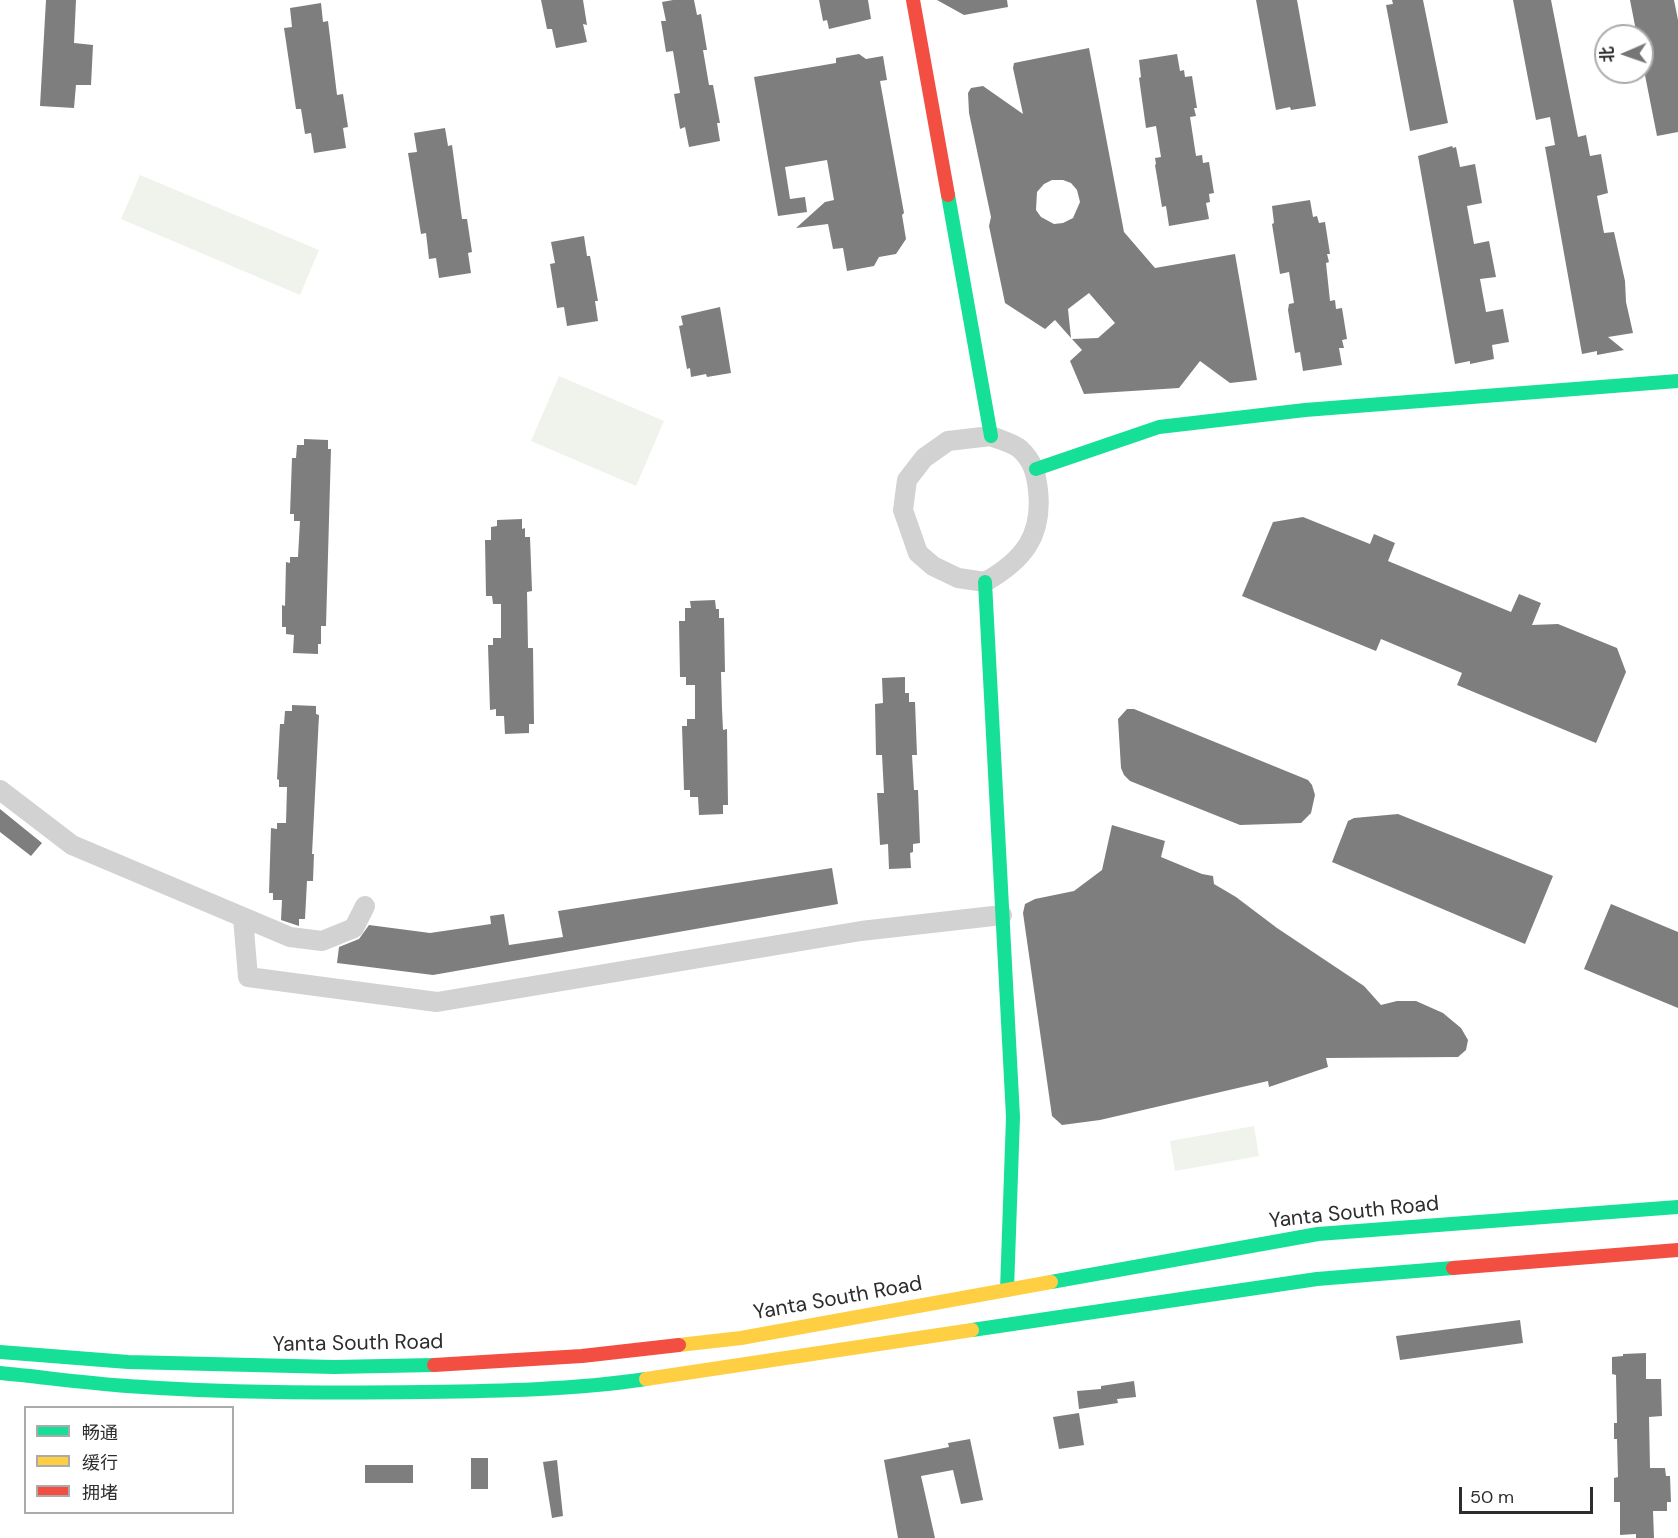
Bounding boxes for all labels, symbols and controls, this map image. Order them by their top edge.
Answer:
north arrow [1594,24,1654,84]
text: 北 [1597,46,1618,63]
street label: Yanta South Road [1268,1192,1440,1234]
street label: Yanta South Road [752,1272,924,1326]
street label: Yanta South Road [272,1330,444,1358]
legend [24,1406,234,1514]
text: 畅通 [82,1421,118,1445]
text: 缓行 [82,1451,118,1475]
scale bar [1462,1475,1596,1513]
text: 拥堵 [82,1481,118,1505]
text: 50 m [1470,1485,1514,1509]

